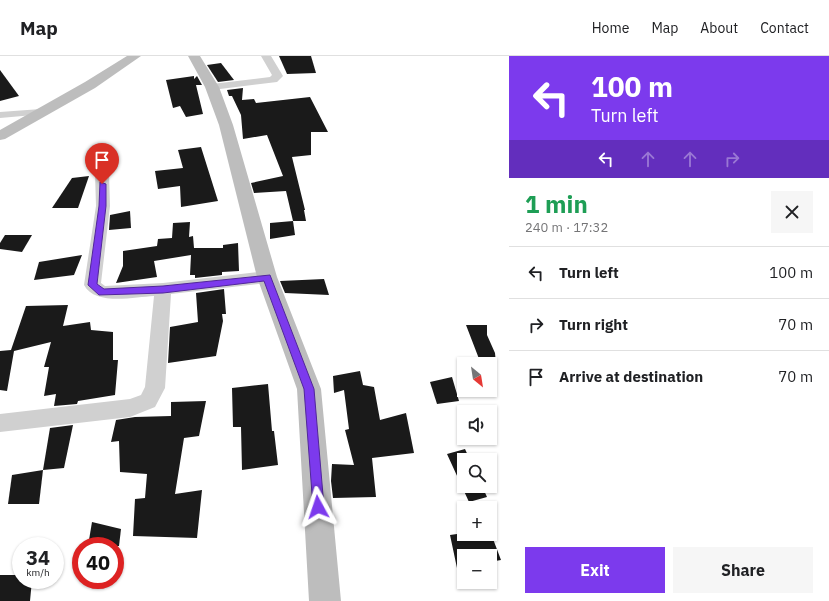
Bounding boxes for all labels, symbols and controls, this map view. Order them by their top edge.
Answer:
text: Map [20,16,58,40]
text: Home [592,19,629,37]
text: Map [651,19,678,37]
text: About [700,19,738,37]
text: Contact [760,19,809,37]
text: 100 m [591,68,673,105]
icon: left [525,72,577,124]
text: Turn left [591,104,659,127]
pin [85,143,119,184]
icon: left [595,148,617,170]
icon: ahead [637,148,659,170]
icon: ahead [679,148,701,170]
icon: right [721,148,743,170]
icon: arrive [91,149,113,171]
text: 1 min [525,188,588,220]
button: close [771,191,813,233]
text: 240 m · 17:32 [525,219,608,236]
icon: left [525,262,547,284]
text: Turn left [559,263,619,282]
text: 100 m [769,263,813,282]
icon: right [525,314,547,336]
text: Turn right [559,315,628,334]
text: 70 m [778,315,813,334]
north arrow [457,357,497,397]
map controls [457,357,497,589]
icon: arrive [525,366,547,388]
text: Arrive at destination [559,367,703,386]
text: 70 m [778,367,813,386]
button: sound [457,405,497,445]
button: search [457,453,497,493]
position arrow [297,486,339,528]
button: + [457,501,497,541]
speed limit sign: 40 [72,537,124,589]
text: 34 [26,544,50,571]
button: Exit [525,547,665,593]
button: Share [673,547,813,593]
button: − [457,549,497,589]
text: km/h [26,566,50,579]

